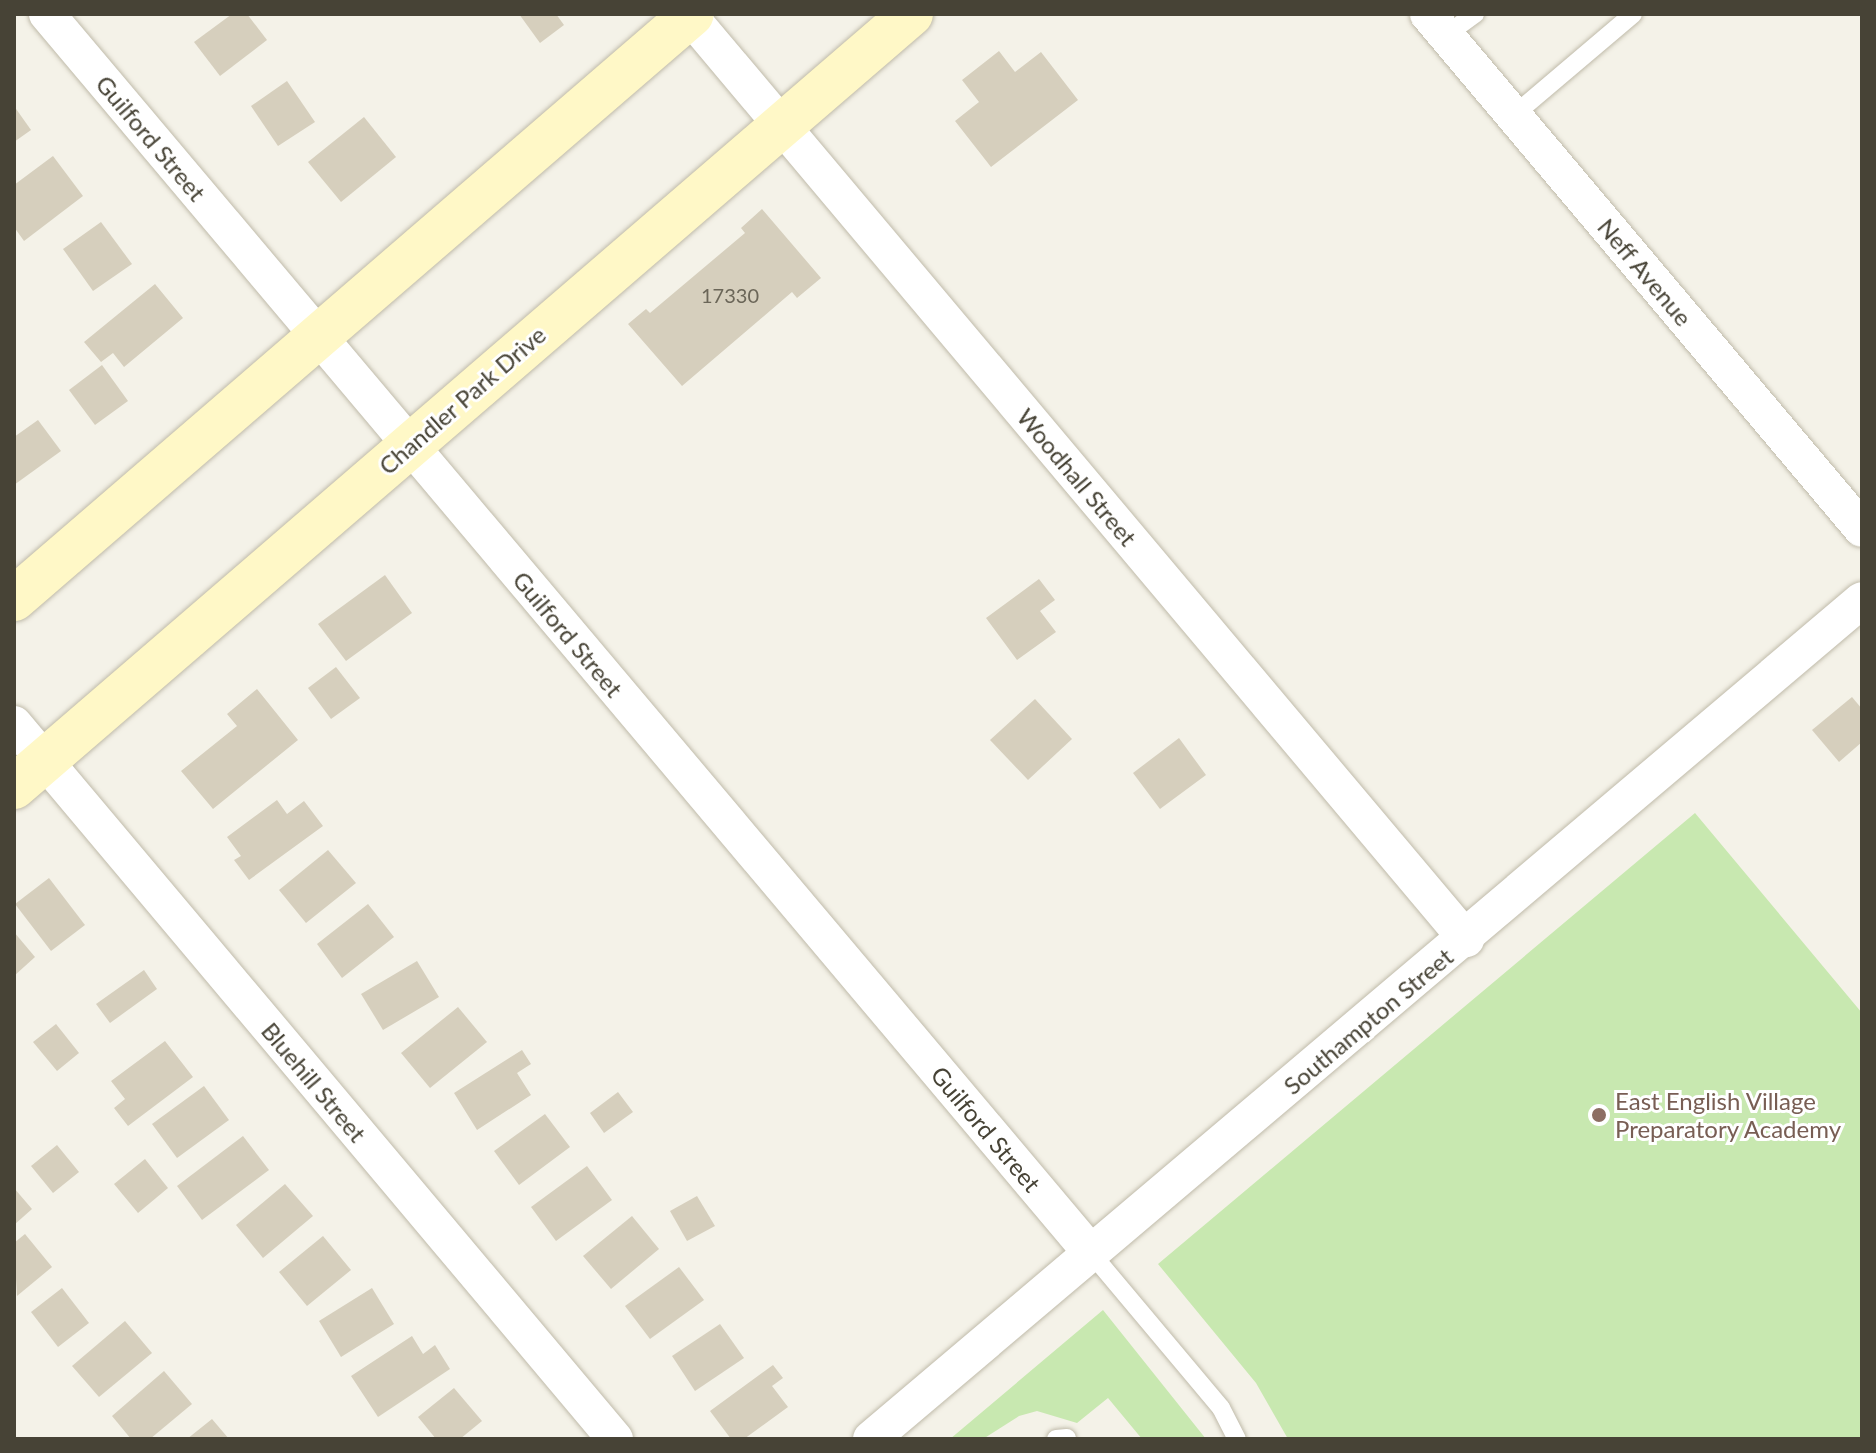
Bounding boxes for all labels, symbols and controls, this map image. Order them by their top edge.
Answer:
street label: Guilford Street [90,69,212,207]
street label: Neff Avenue [1592,212,1698,332]
house number: 17330 [701,283,759,307]
street label: Chandler Park Drive [373,320,551,480]
street label: Woodhall Street [1011,403,1143,551]
street label: Guilford Street [507,565,629,703]
street label: Southampton Street [1278,942,1458,1100]
street label: Bluehill Street [256,1017,372,1147]
street label: Guilford Street [925,1060,1047,1198]
place label: East English Village Preparatory Academy [1615,1087,1842,1143]
marker: East English Village Preparatory Academy [1590,1106,1608,1124]

